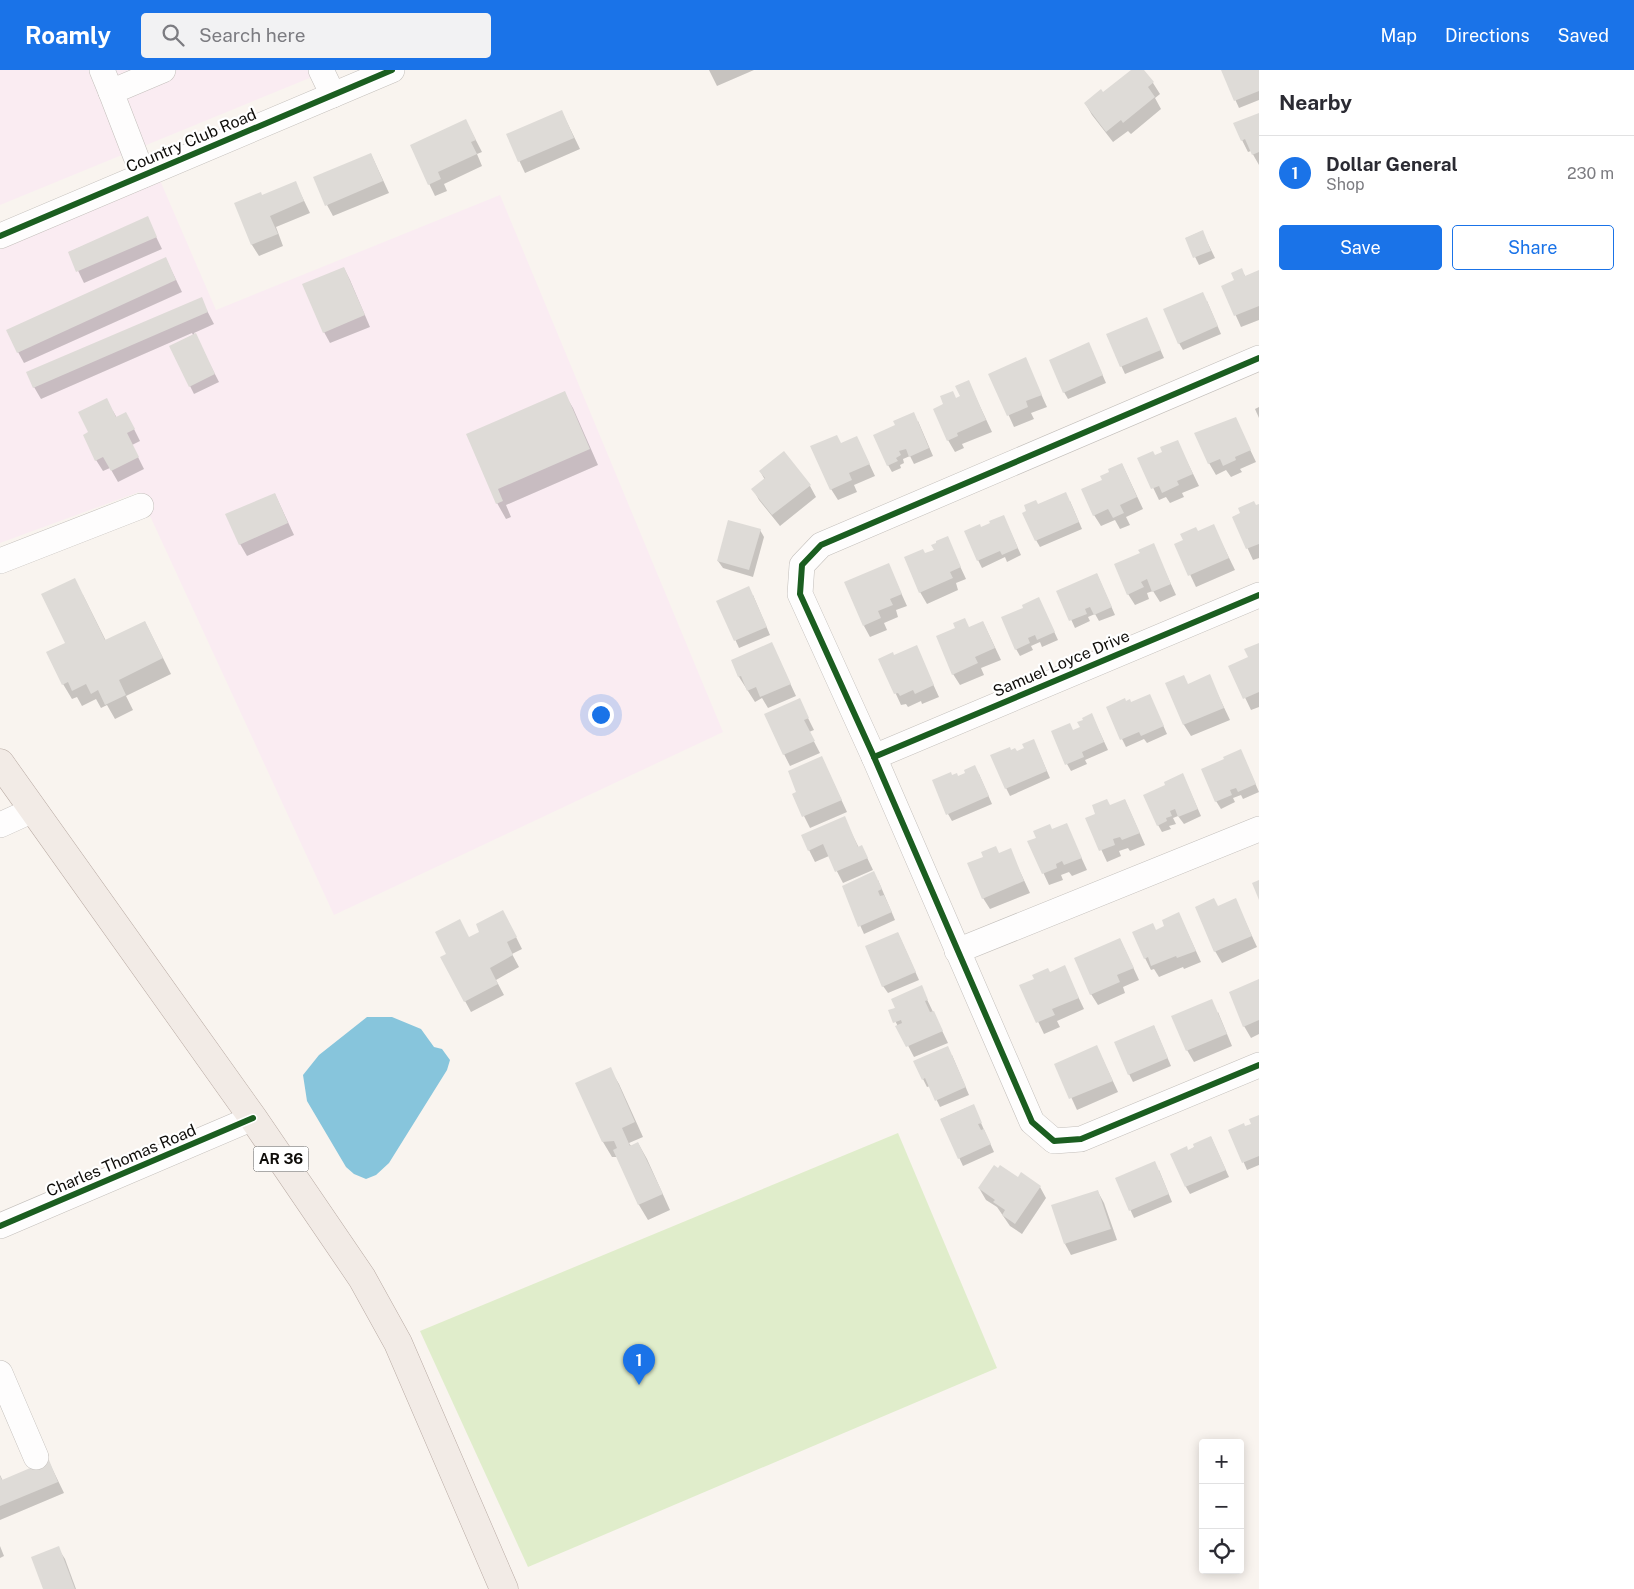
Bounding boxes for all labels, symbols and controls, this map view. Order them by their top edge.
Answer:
search box [141,13,491,58]
text: Roamly [25,21,111,49]
icon: search [159,21,187,49]
text: Search here [199,24,306,46]
text: Map [1380,25,1417,46]
text: Directions [1445,25,1530,46]
text: Saved [1558,25,1609,46]
text: Nearby [1279,90,1352,115]
street label: Country Club Road [123,104,259,176]
text: Dollar General [1326,153,1458,175]
text: 1 [1292,164,1298,183]
text: 230 m [1567,164,1614,183]
text: Shop [1326,175,1365,194]
button: Save [1279,225,1442,270]
button: Share [1452,225,1614,270]
street label: Samuel Loyce Drive [990,626,1132,701]
your location [588,702,614,728]
street label: Charles Thomas Road [43,1120,199,1201]
road number: AR 36 [254,1146,308,1172]
pin: 1 [623,1344,655,1385]
map controls [1199,1439,1244,1574]
button: + [1199,1439,1244,1484]
button: − [1199,1484,1244,1529]
button: locate [1199,1529,1244,1574]

